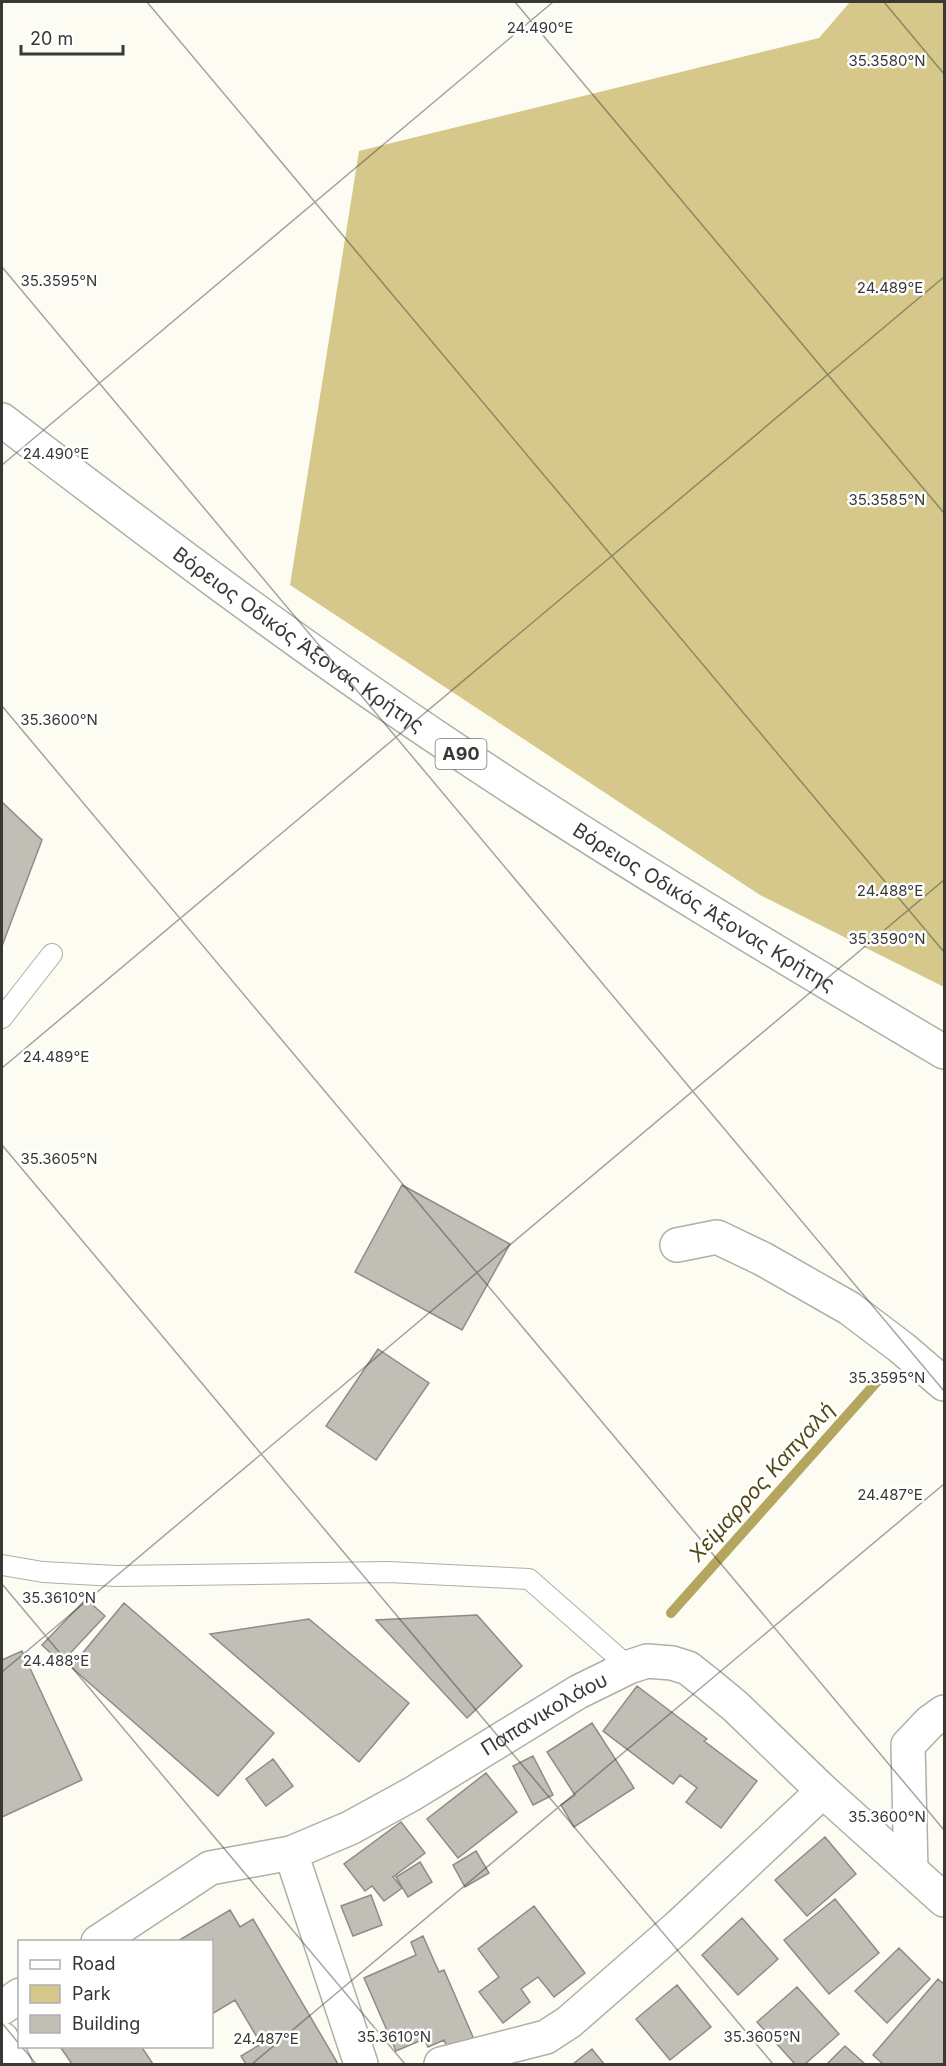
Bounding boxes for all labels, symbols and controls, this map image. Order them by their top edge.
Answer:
scale bar [21,18,123,56]
text: 24.490°E [507,18,573,37]
text: 20 m [30,28,73,49]
text: 35.3580°N [848,51,926,70]
text: 35.3595°N [21,271,97,290]
text: 24.489°E [857,278,923,297]
text: 24.490°E [23,444,89,463]
text: 35.3585°N [849,490,925,509]
street label: Βόρειος Οδικός Άξονας Κρήτης [168,542,429,737]
text: 35.3600°N [20,710,98,729]
road number: Α90 [436,739,486,769]
street label: Βόρειος Οδικός Άξονας Κρήτης [569,818,839,996]
text: 24.488°E [857,881,923,900]
text: 35.3590°N [848,929,926,948]
text: 24.489°E [23,1047,89,1066]
text: 35.3605°N [20,1149,98,1168]
text: 35.3595°N [849,1368,925,1387]
water label: Χείμαρρος Καπγαλή [683,1397,840,1567]
text: 24.487°E [857,1485,923,1504]
text: 35.3610°N [22,1588,96,1607]
text: 24.488°E [23,1651,89,1670]
street label: Παπανικολάου [476,1667,611,1761]
text: 35.3600°N [848,1807,926,1826]
legend [18,1940,213,2048]
text: Road [72,1953,115,1974]
text: Park [72,1983,111,2004]
text: Building [72,2013,140,2034]
text: 35.3610°N [357,2027,431,2046]
text: 35.3605°N [723,2027,801,2046]
text: 24.487°E [233,2029,299,2048]

